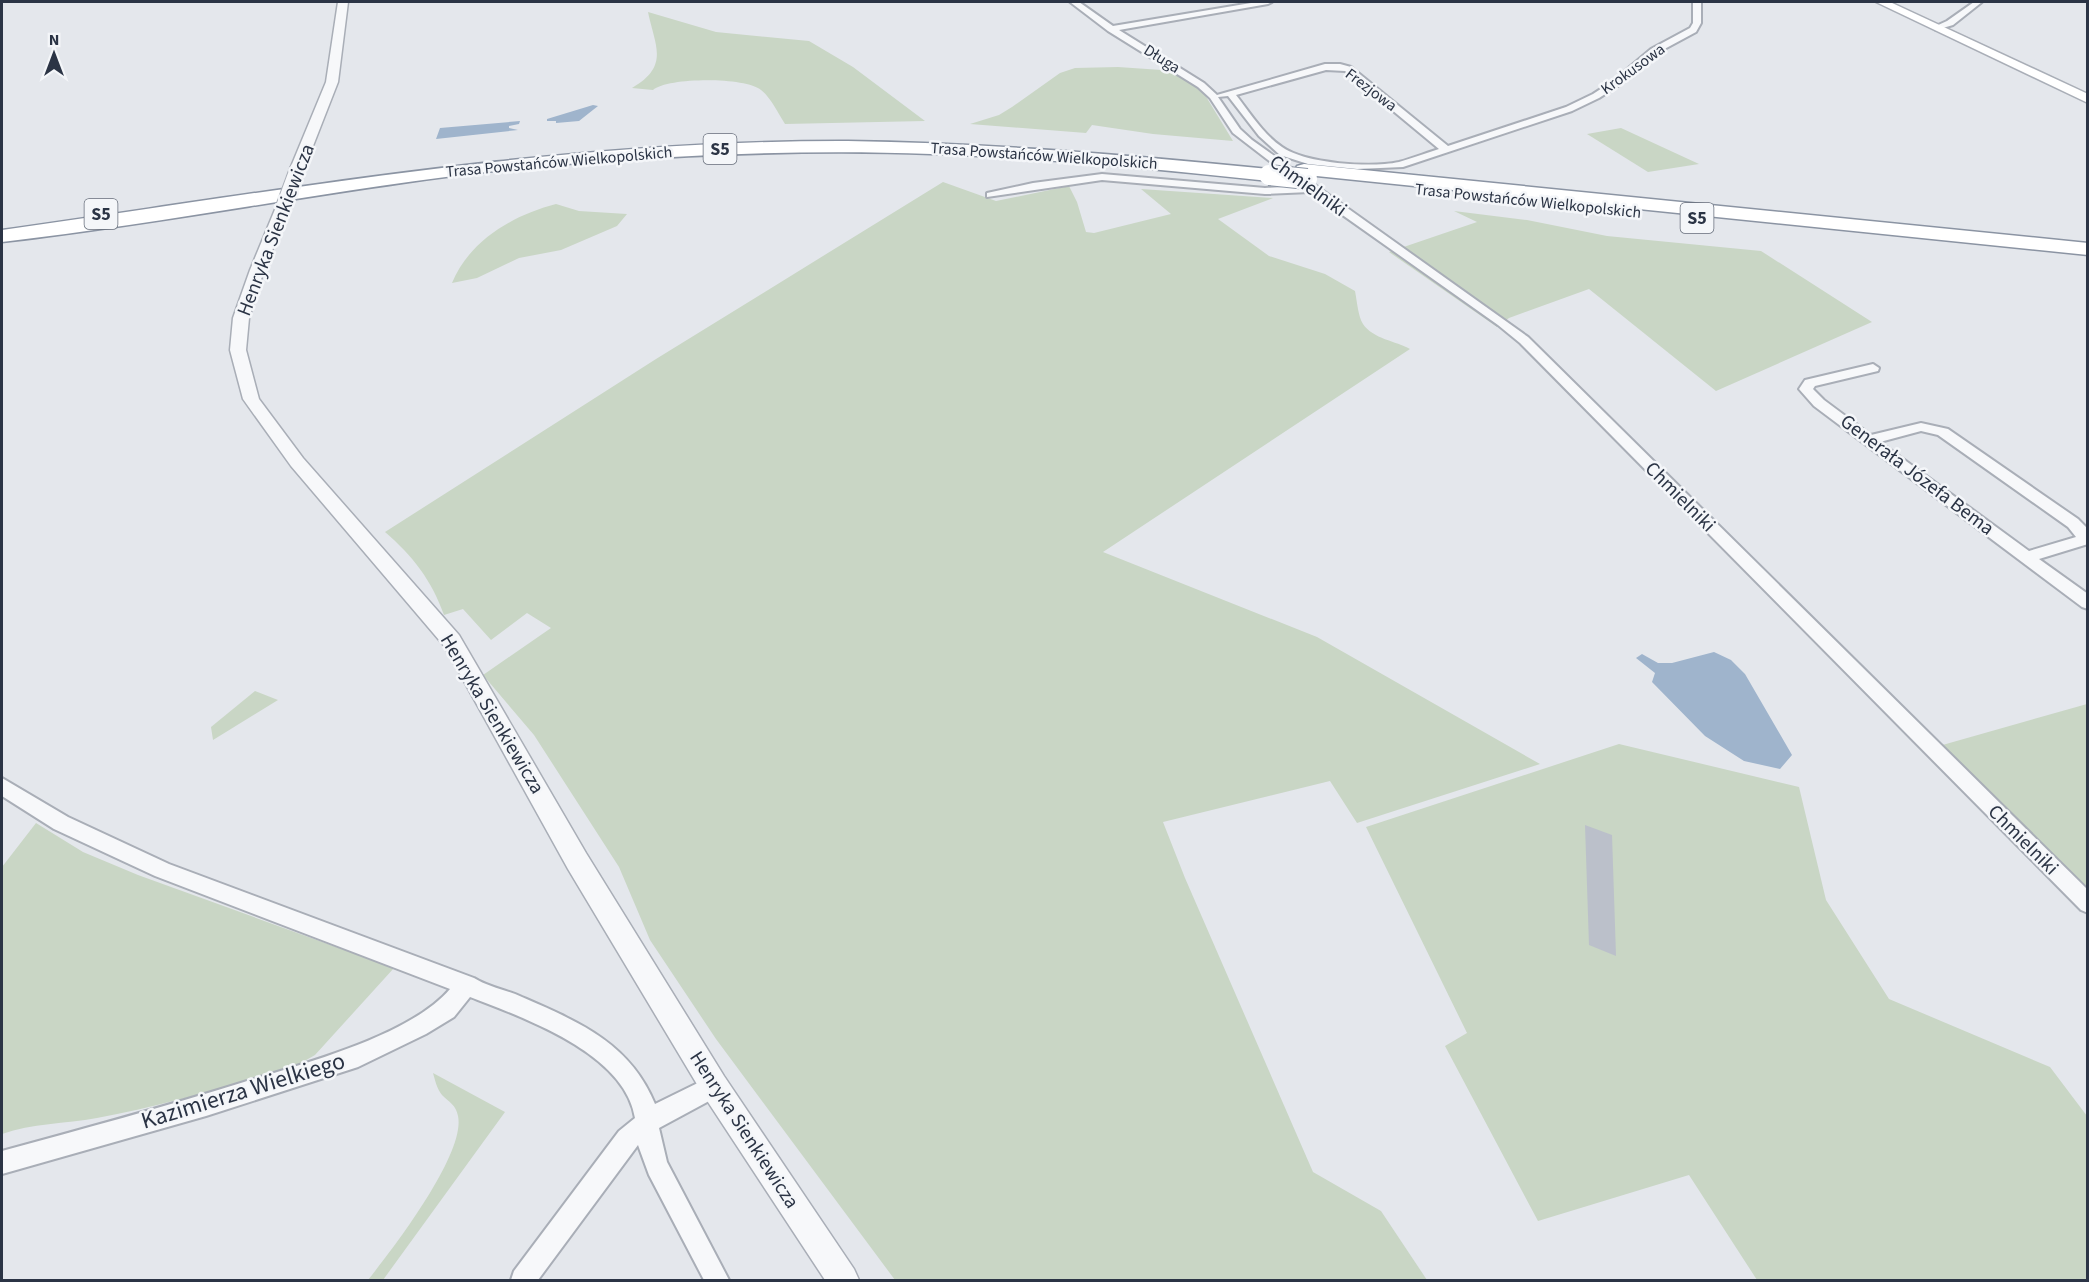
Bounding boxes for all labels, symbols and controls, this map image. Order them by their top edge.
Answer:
north arrow [24,24,84,84]
text: N [49,29,59,51]
street label: Krokusowa [1596,38,1670,100]
street label: Długa [1140,39,1184,79]
street label: Frezjowa [1341,63,1401,117]
road number: S5 [704,134,736,164]
street label: Trasa Powstańców Wielkopolskich [930,137,1158,175]
street label: Henryka Sienkiewicza [230,140,322,320]
street label: Trasa Powstańców Wielkopolskich [445,141,673,183]
street label: Chmielniki [1264,148,1352,224]
street label: Trasa Powstańców Wielkopolskich [1414,178,1642,224]
road number: S5 [84,199,118,229]
road number: S5 [1680,203,1714,233]
street label: Generała Józefa Bema [1834,408,2000,542]
street label: Chmielniki [1638,455,1722,539]
street label: Henryka Sienkiewicza [433,629,551,799]
street label: Chmielniki [1981,798,2065,882]
street label: Kazimierza Wielkiego [137,1043,349,1139]
street label: Henryka Sienkiewicza [683,1046,805,1214]

